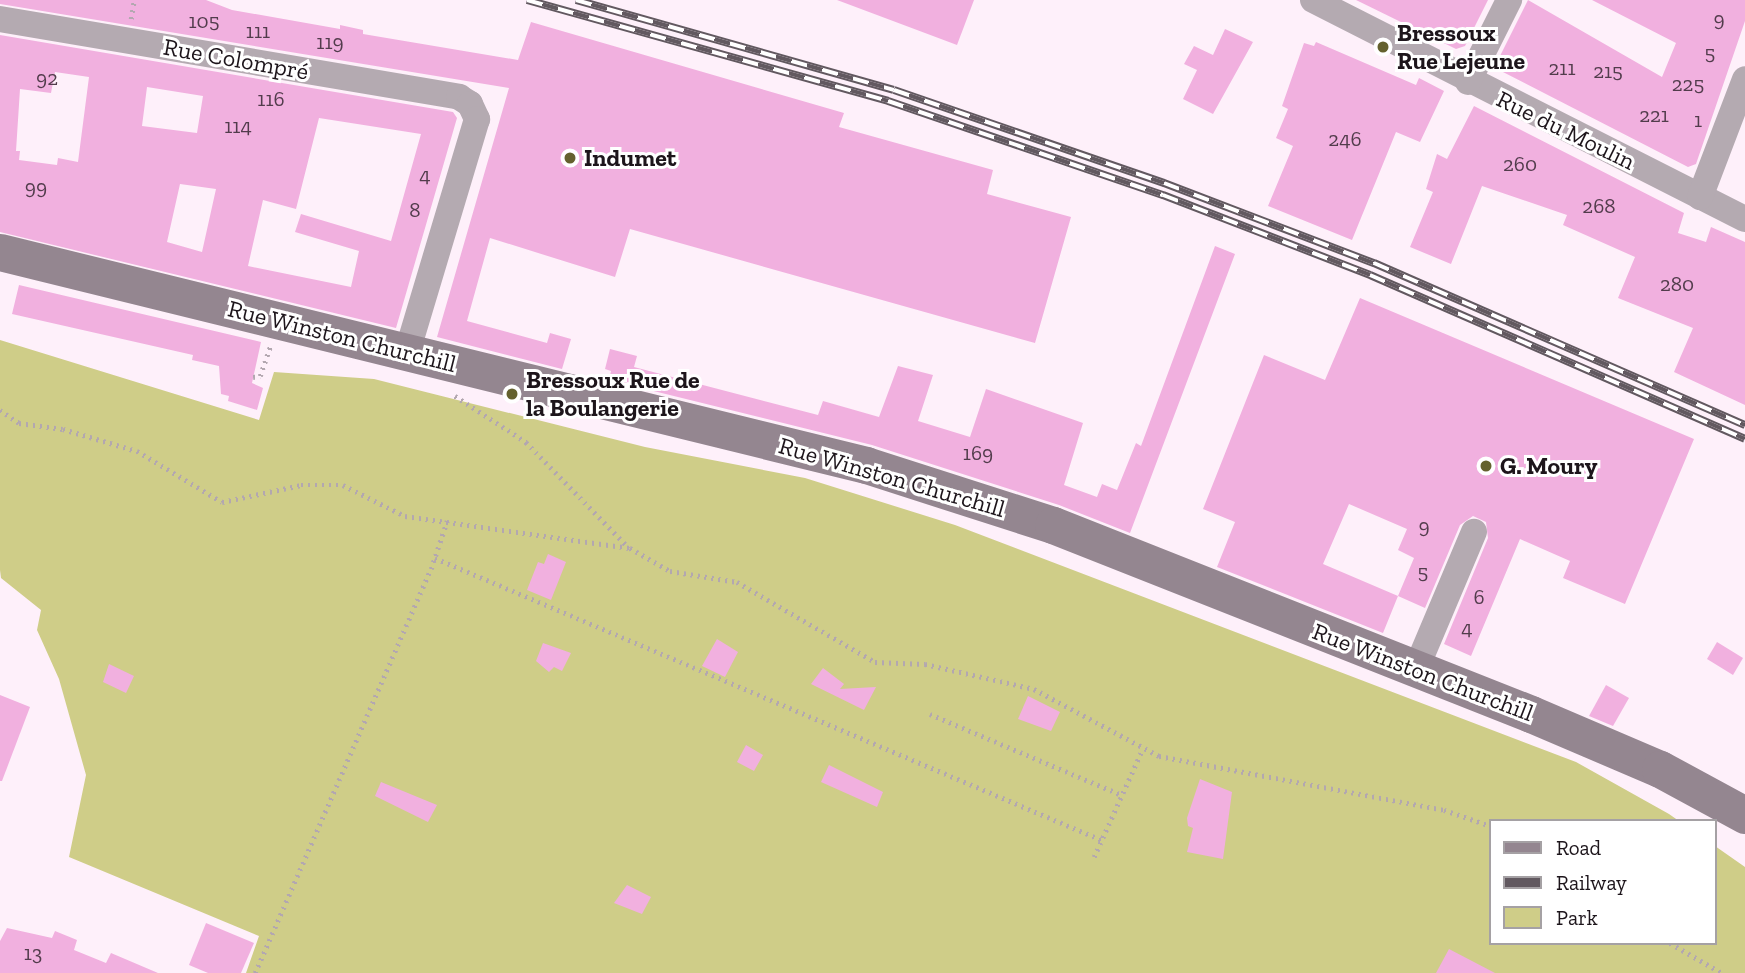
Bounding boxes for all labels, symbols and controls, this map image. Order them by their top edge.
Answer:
house number: 9 [1713,6,1725,32]
house number: 105 [189,8,219,34]
house number: 111 [246,18,270,44]
place label: Bressoux Rue Lejeune [1397,19,1525,75]
house number: 119 [316,29,344,55]
street label: Rue Colompré [161,32,311,86]
marker: Bressoux Rue Lejeune [1375,39,1391,55]
house number: 5 [1705,40,1715,66]
house number: 211 [1549,55,1575,81]
house number: 215 [1593,58,1623,84]
house number: 92 [36,65,58,91]
house number: 225 [1672,71,1704,97]
street label: Rue du Moulin [1492,84,1640,176]
house number: 116 [257,86,285,112]
house number: 221 [1639,102,1669,128]
house number: 1 [1694,107,1702,133]
house number: 114 [224,113,252,139]
house number: 246 [1328,126,1362,152]
place label: Indumet [584,144,676,172]
marker: Indumet [562,150,578,166]
house number: 260 [1503,151,1537,177]
house number: 4 [419,162,431,188]
house number: 99 [25,174,47,200]
house number: 268 [1582,193,1616,219]
house number: 8 [409,197,421,223]
house number: 280 [1660,271,1694,297]
street label: Rue Winston Churchill [225,294,459,378]
place label: Bressoux Rue de la Boulangerie [526,366,700,422]
marker: Bressoux Rue de la Boulangerie [504,386,520,402]
street label: Rue Winston Churchill [775,431,1009,523]
house number: 169 [963,440,993,466]
place label: G. Moury [1500,452,1597,480]
marker: G. Moury [1478,458,1494,474]
house number: 9 [1418,513,1430,539]
house number: 5 [1418,559,1428,585]
house number: 6 [1473,584,1485,610]
house number: 4 [1461,615,1473,641]
street label: Rue Winston Churchill [1308,616,1538,728]
legend [1490,819,1717,945]
text: Road [1556,835,1601,860]
text: Railway [1556,870,1627,895]
text: Park [1556,905,1598,930]
house number: 13 [24,940,42,966]

